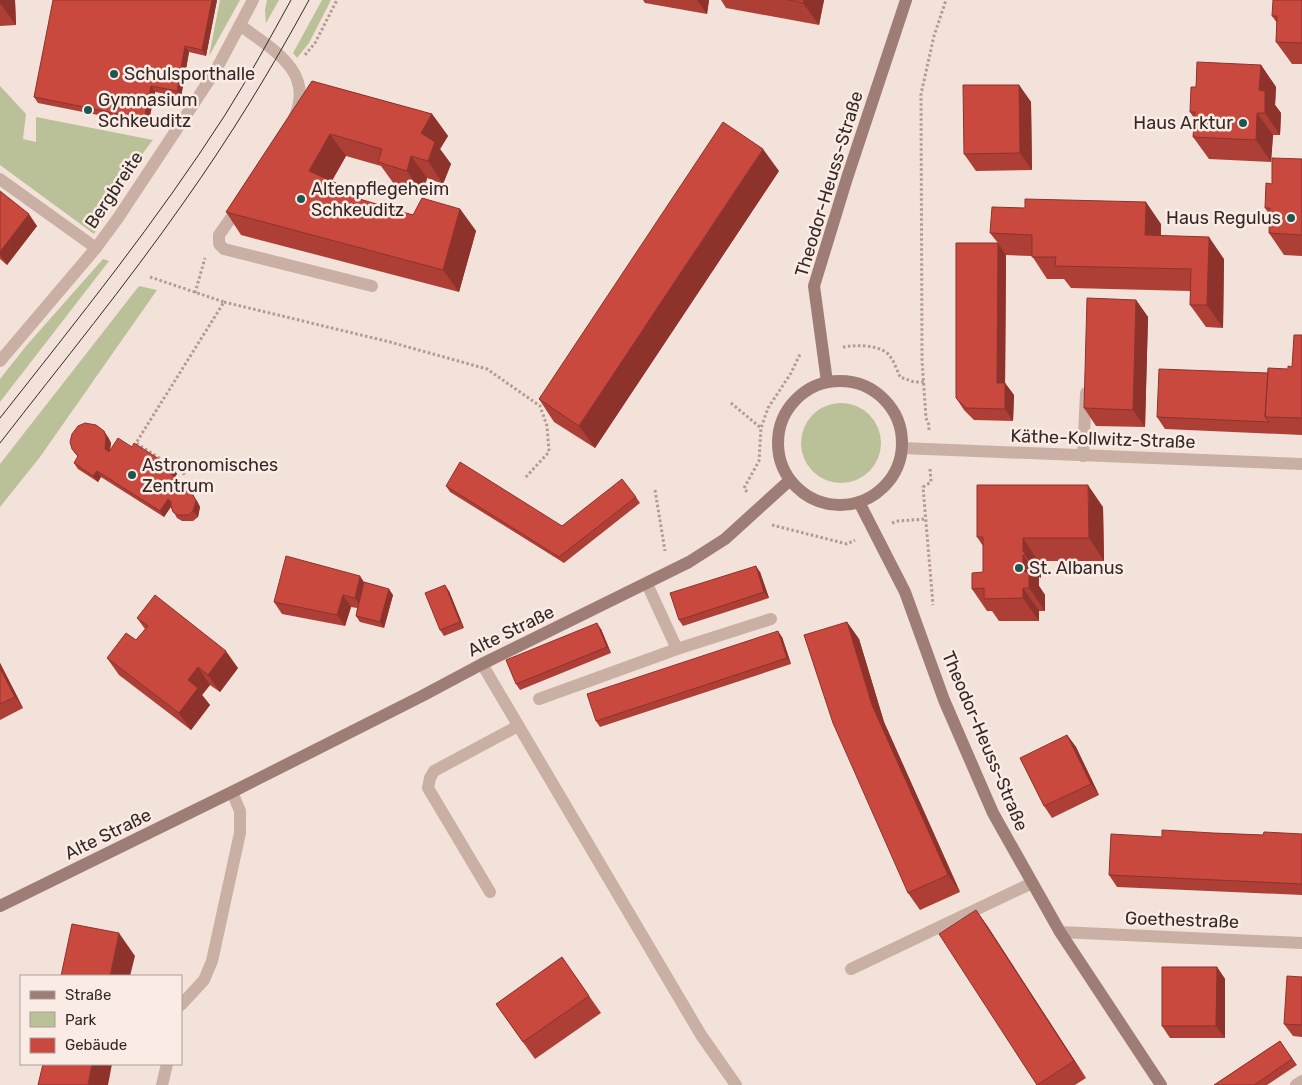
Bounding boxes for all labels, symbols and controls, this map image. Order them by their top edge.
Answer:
place label: Schulsporthalle [124,63,255,85]
marker: Schulsporthalle [108,68,120,80]
street label: Theodor-Heuss-Straße [790,88,868,280]
place label: Gymnasium Schkeuditz [98,89,197,132]
marker: Gymnasium Schkeuditz [82,104,94,116]
place label: Haus Arktur [1133,112,1233,134]
marker: Haus Arktur [1237,117,1249,129]
street label: Bergbreite [80,147,148,233]
place label: Altenpflegeheim Schkeuditz [311,178,449,221]
marker: Altenpflegeheim Schkeuditz [295,193,307,205]
place label: Haus Regulus [1166,207,1281,229]
marker: Haus Regulus [1285,212,1297,224]
street label: Käthe-Kollwitz-Straße [1010,425,1196,453]
place label: Astronomisches Zentrum [142,454,278,497]
marker: Astronomisches Zentrum [126,469,138,481]
place label: St. Albanus [1029,557,1124,579]
marker: St. Albanus [1013,562,1025,574]
street label: Alte Straße [464,601,558,661]
street label: Theodor-Heuss-Straße [937,648,1033,834]
street label: Alte Straße [61,804,155,864]
street label: Goethestraße [1125,907,1239,933]
legend [20,975,182,1065]
text: Straße [65,986,111,1004]
text: Park [65,1011,96,1029]
text: Gebäude [65,1036,127,1054]

